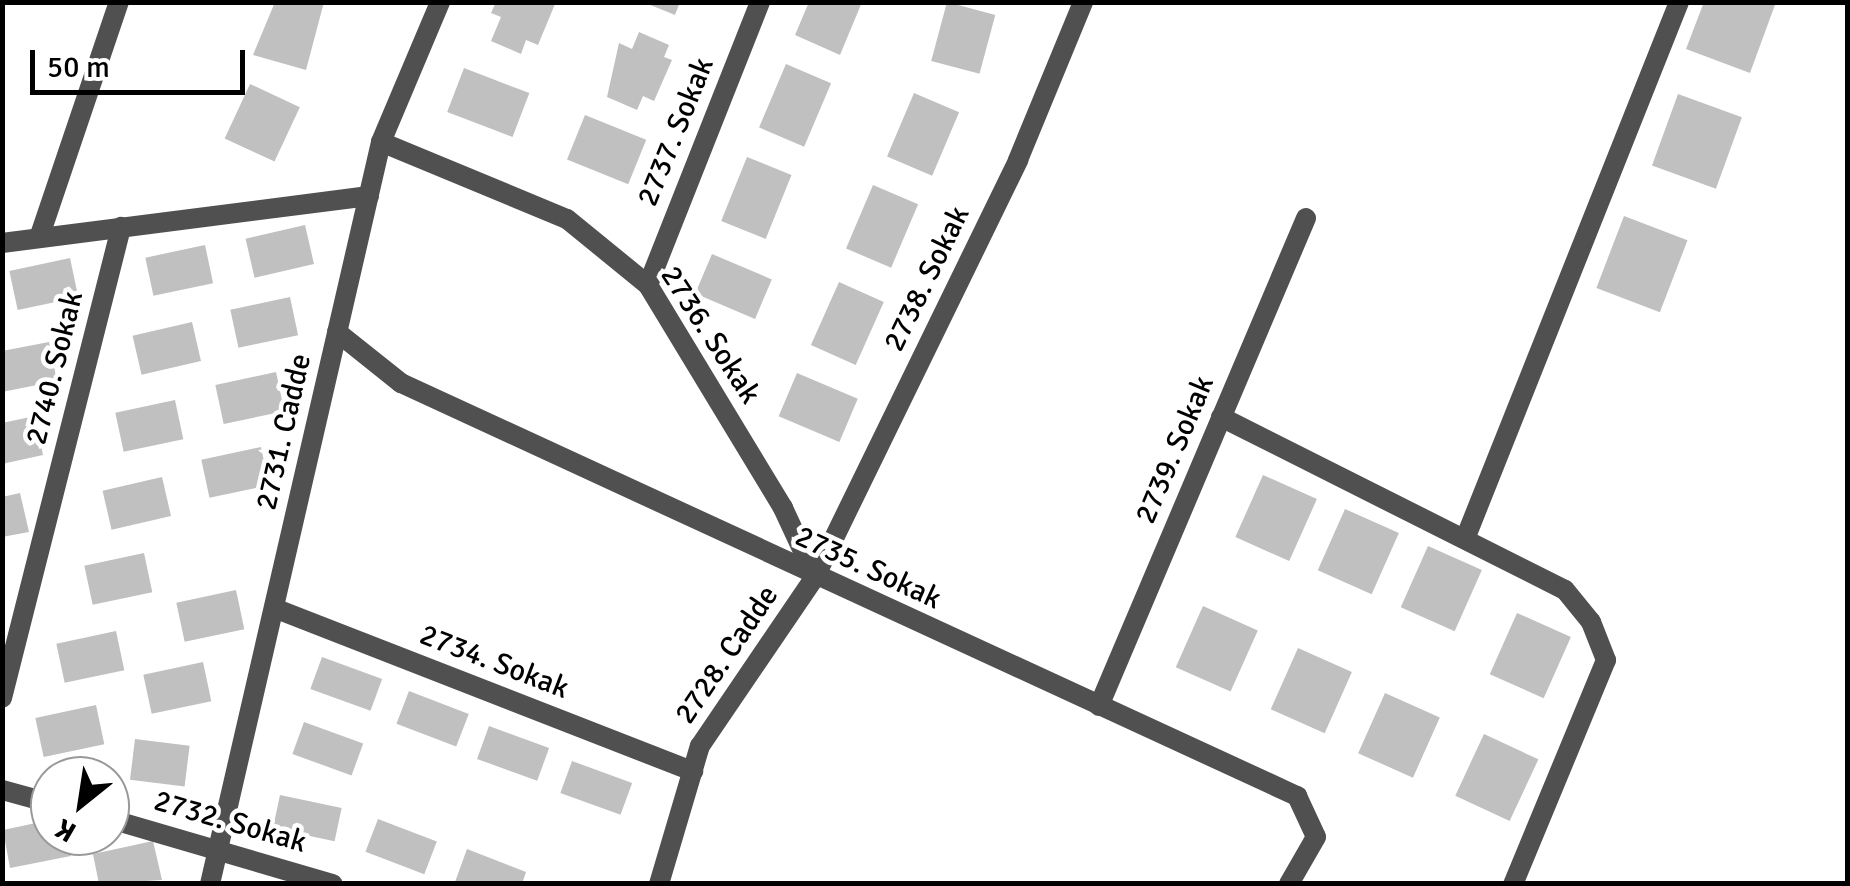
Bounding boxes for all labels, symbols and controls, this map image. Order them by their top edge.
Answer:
scale bar [35,30,250,92]
text: 50 m [47,49,110,86]
street label: 2737. Sokak [630,53,722,211]
street label: 2738. Sokak [876,201,978,357]
street label: 2736. Sokak [652,259,768,411]
street label: 2740. Sokak [19,288,91,448]
street label: 2731. Cadde [249,350,319,514]
street label: 2739. Sokak [1128,371,1222,529]
street label: 2735. Sokak [789,519,947,617]
street label: 2728. Cadde [668,579,786,731]
street label: 2734. Sokak [414,617,574,707]
north arrow [30,756,130,856]
street label: 2732. Sokak [150,783,310,861]
text: K [50,811,82,849]

